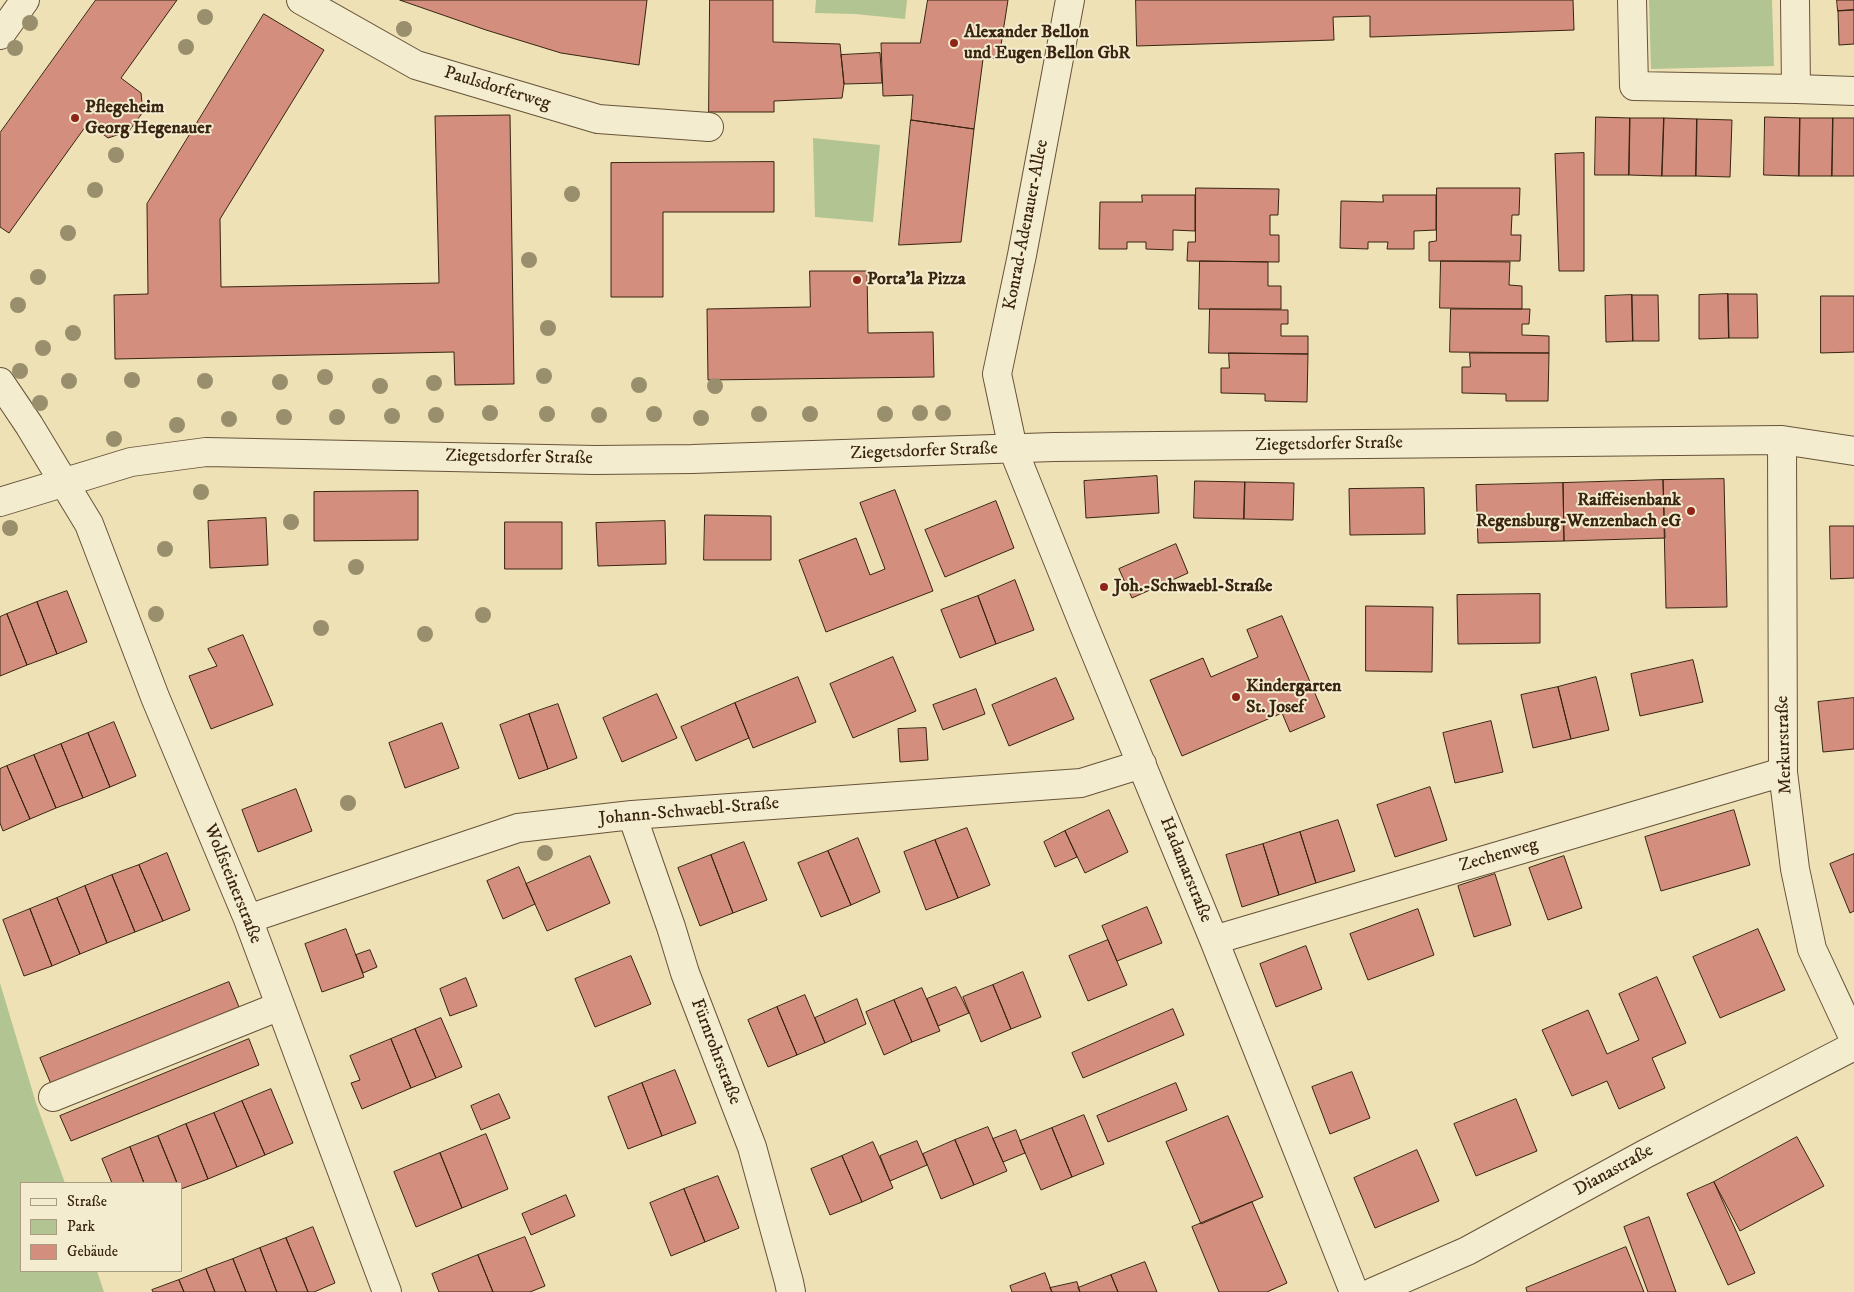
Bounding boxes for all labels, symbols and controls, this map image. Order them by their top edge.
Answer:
place label: Alexander Bellon und Eugen Bellon GbR [964,22,1130,64]
marker: Alexander Bellon und Eugen Bellon GbR [948,37,960,49]
street label: Paulsdorferweg [441,63,553,115]
place label: Pflegeheim Georg Hegenauer [85,97,211,140]
marker: Pflegeheim Georg Hegenauer [69,112,81,124]
street label: Konrad-Adenauer-Allee [1000,138,1054,312]
place label: Porta'la Pizza [867,269,966,291]
marker: Porta'la Pizza [851,274,863,286]
street label: Ziegetsdorfer Straße [1255,433,1403,457]
street label: Ziegetsdorfer Straße [850,439,998,465]
street label: Ziegetsdorfer Straße [445,446,593,470]
place label: Raiffeisenbank Regensburg-Wenzenbach eG [1476,490,1681,532]
marker: Raiffeisenbank Regensburg-Wenzenbach eG [1685,505,1697,517]
place label: Joh.-Schwaebl-Straße [1114,576,1273,598]
marker: Joh.-Schwaebl-Straße [1098,581,1110,593]
place label: Kindergarten St. Josef [1246,676,1342,719]
marker: Kindergarten St. Josef [1230,691,1242,703]
street label: Merkurstraße [1772,695,1798,795]
street label: Johann-Schwaebl-Straße [598,793,780,831]
street label: Hadamarstraße [1154,814,1216,926]
street label: Wolfsteinerstraße [198,821,266,947]
street label: Zechenweg [1457,835,1541,877]
street label: Fürnrohrstraße [685,996,745,1108]
street label: Dianastraße [1571,1140,1657,1202]
legend [20,1182,182,1272]
text: Straße [67,1192,107,1211]
text: Park [67,1217,95,1236]
text: Gebäude [67,1242,118,1261]

